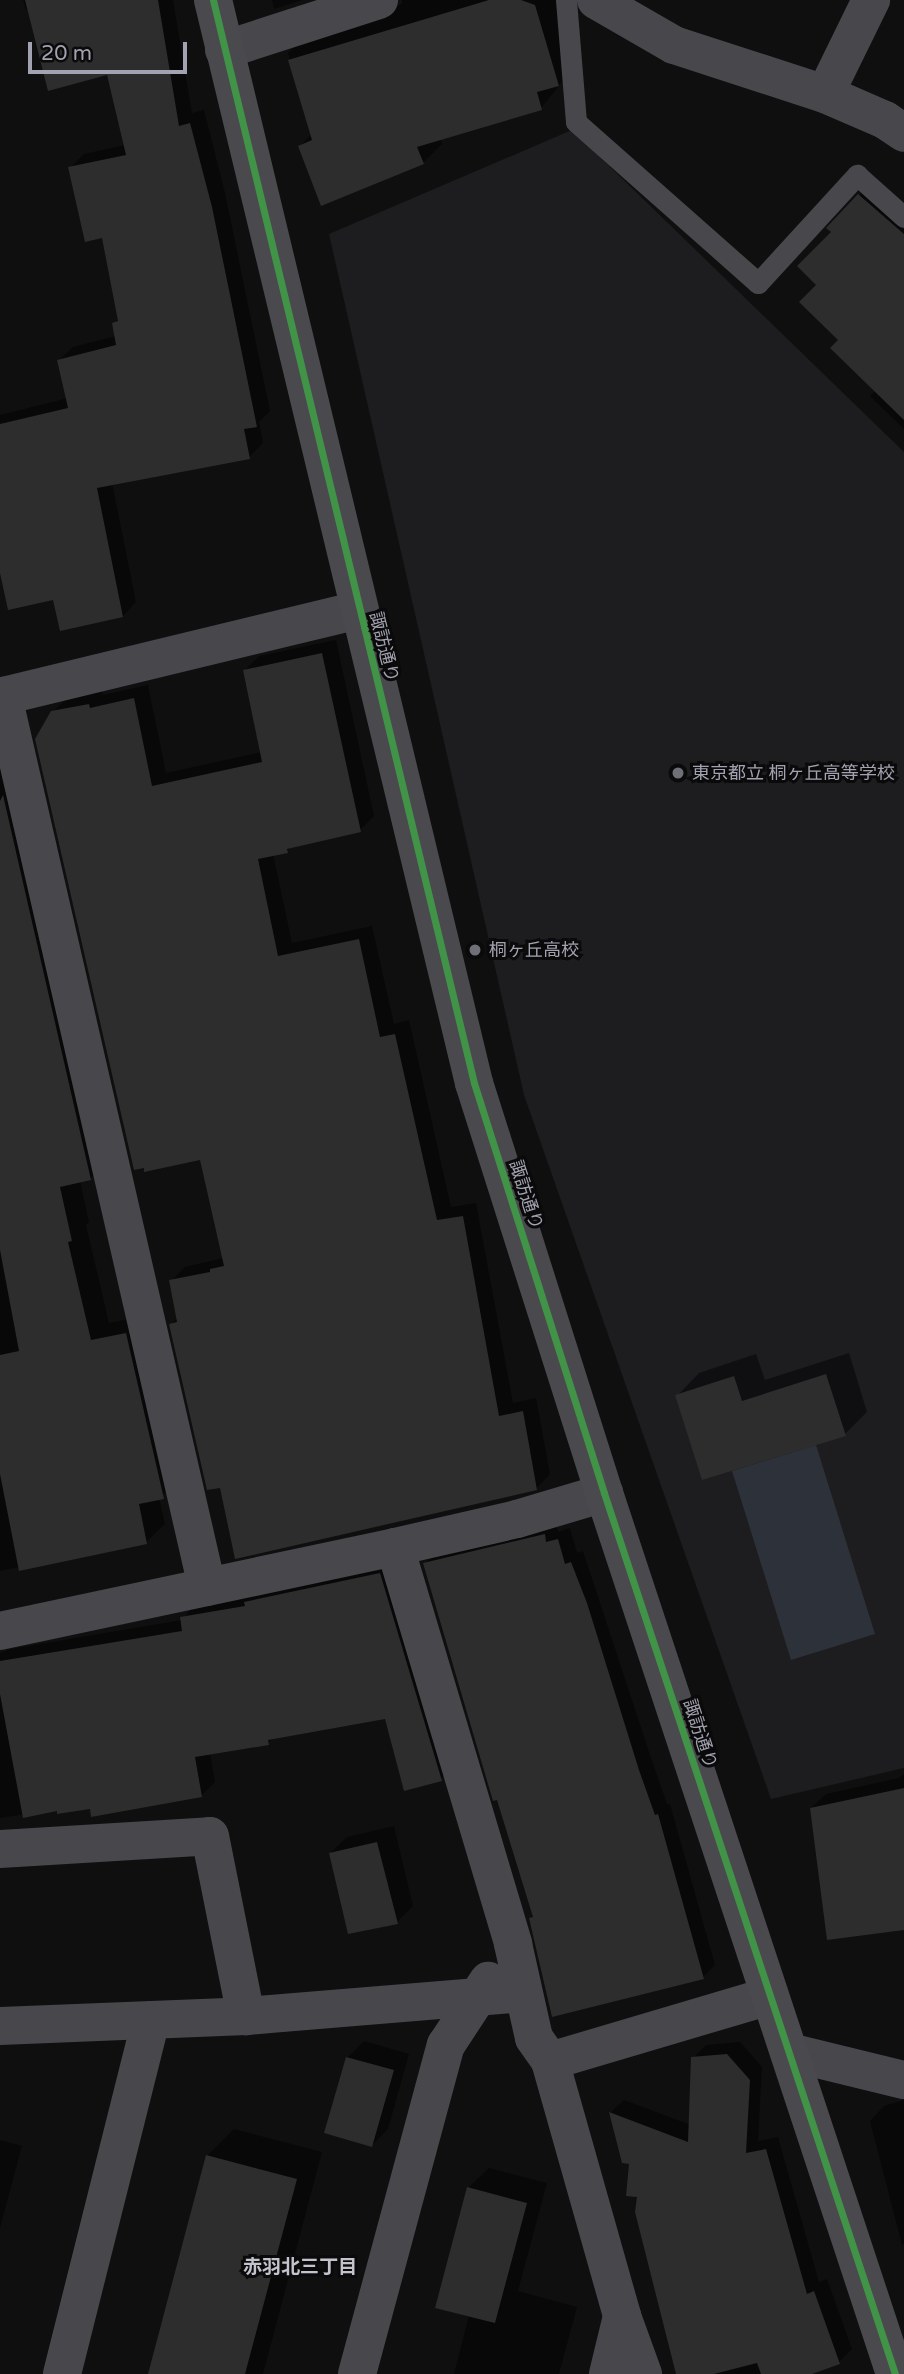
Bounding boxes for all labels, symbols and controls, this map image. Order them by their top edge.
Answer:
scale bar [32,28,191,72]
text: 20 m [41,41,92,66]
street label: 諏訪通り [365,609,403,685]
place label: 東京都立 桐ヶ丘高等学校 [692,762,895,784]
marker: 東京都立 桐ヶ丘高等学校 [670,765,686,781]
place label: 桐ヶ丘高校 [489,939,579,961]
marker: 桐ヶ丘高校 [467,942,483,958]
street label: 諏訪通り [505,1157,547,1233]
street label: 諏訪通り [679,1696,721,1772]
district label: 赤羽北三丁目 [243,2257,357,2279]

